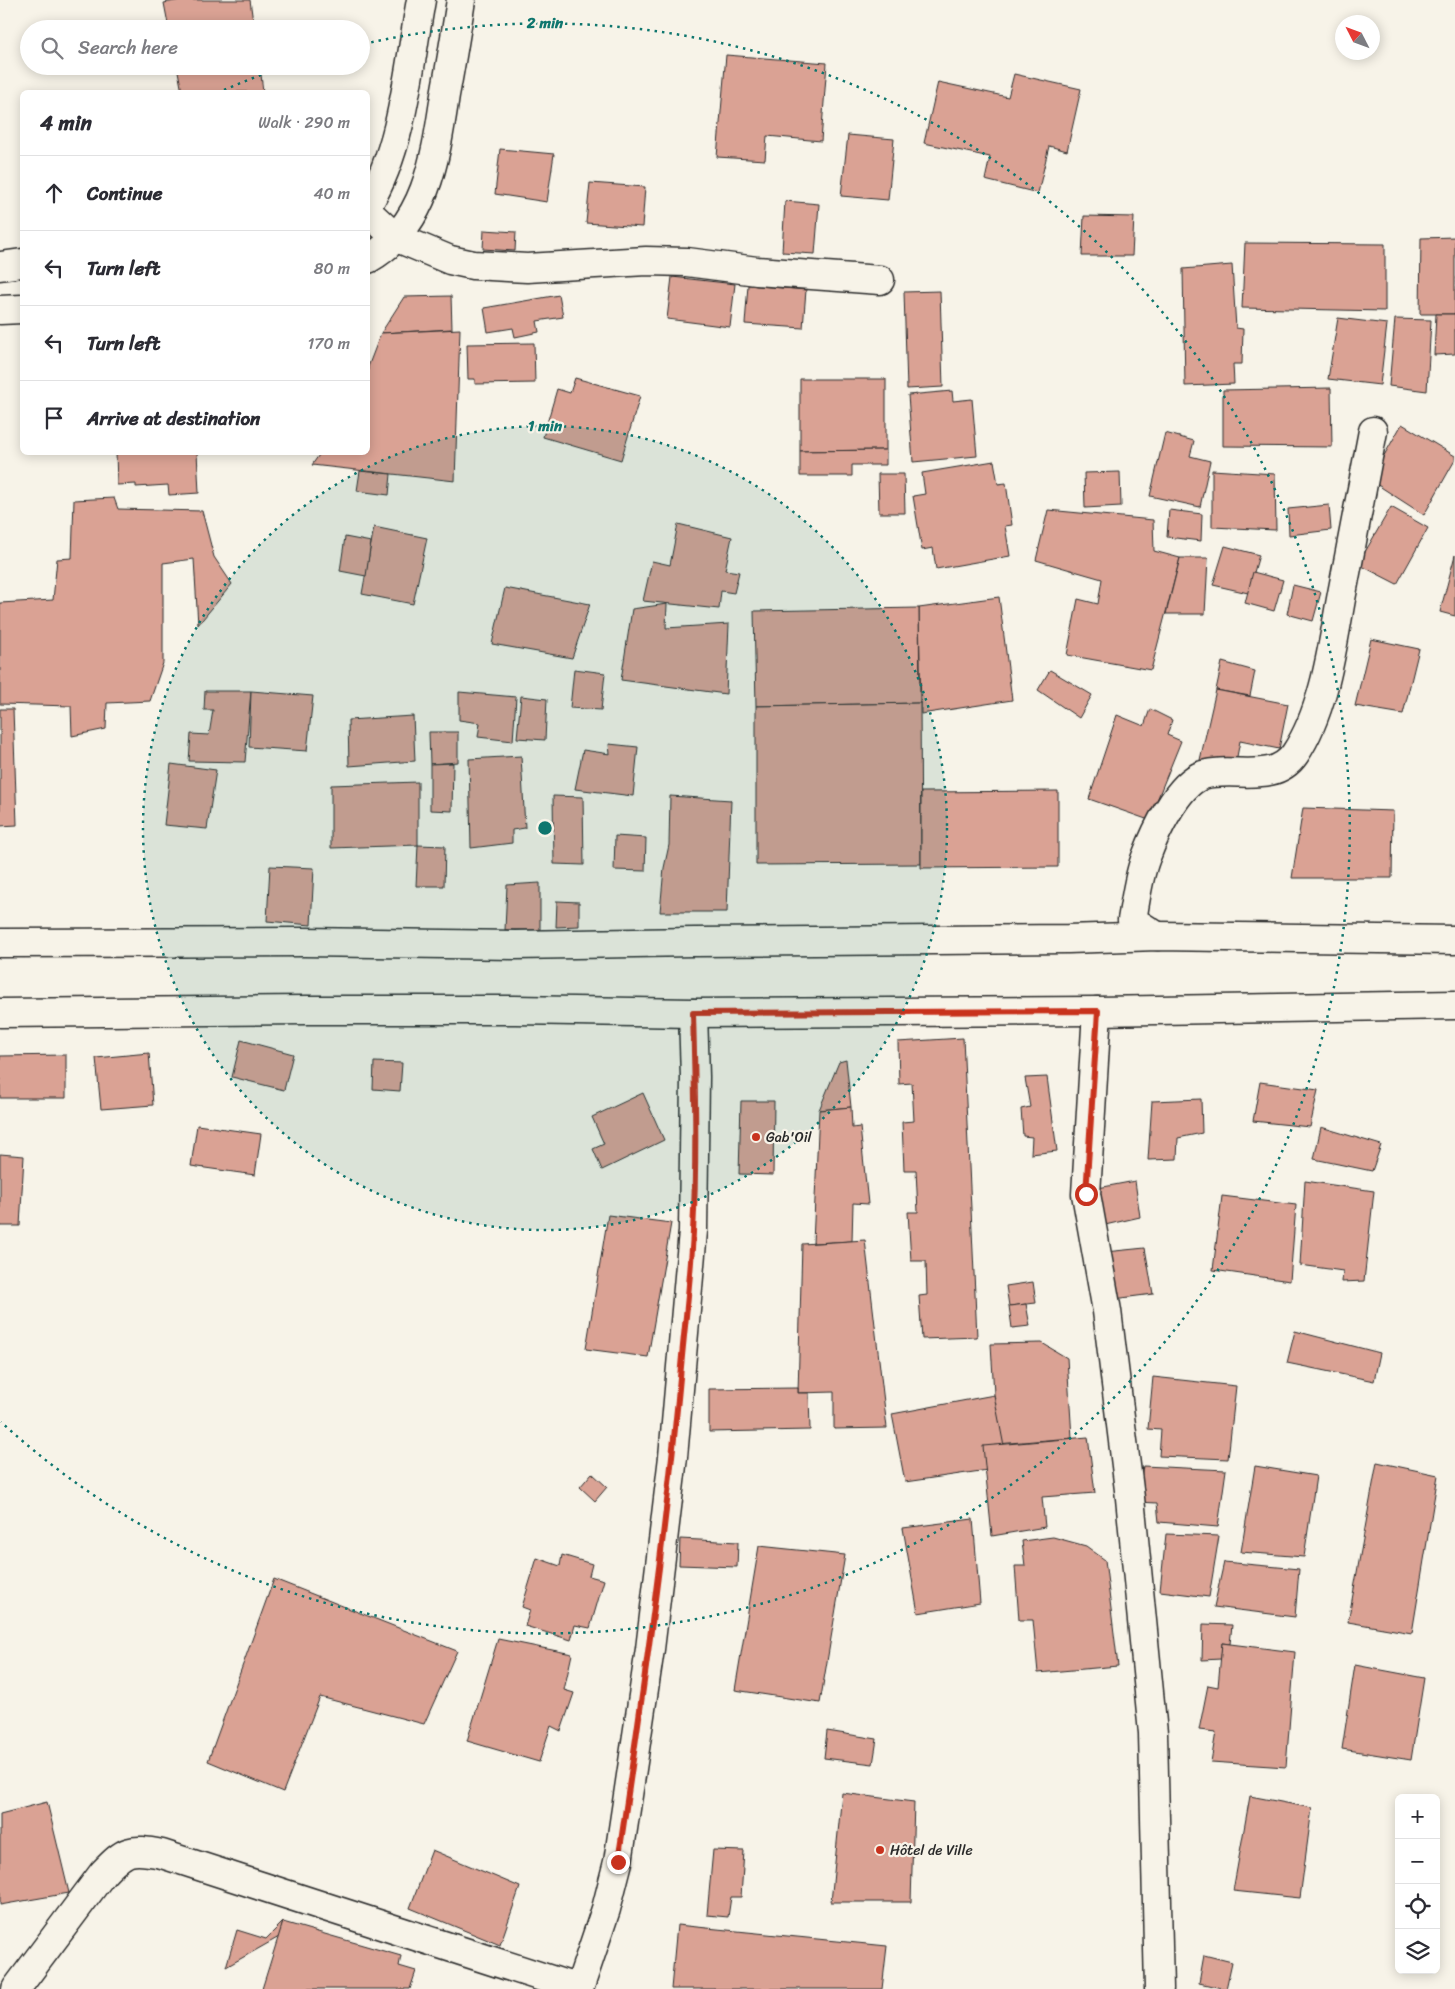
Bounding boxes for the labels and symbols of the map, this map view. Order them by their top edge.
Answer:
text: 2 min [526,10,564,36]
north arrow [1335,15,1380,60]
text: 1 min [528,413,563,439]
centre of rings [536,819,554,837]
place label: Gab'Oil [766,1125,813,1150]
marker: Gab'Oil [750,1131,762,1143]
route start [1075,1183,1098,1206]
place label: Hôtel de Ville [890,1838,973,1863]
marker: Hôtel de Ville [874,1844,886,1856]
route end [607,1851,630,1874]

